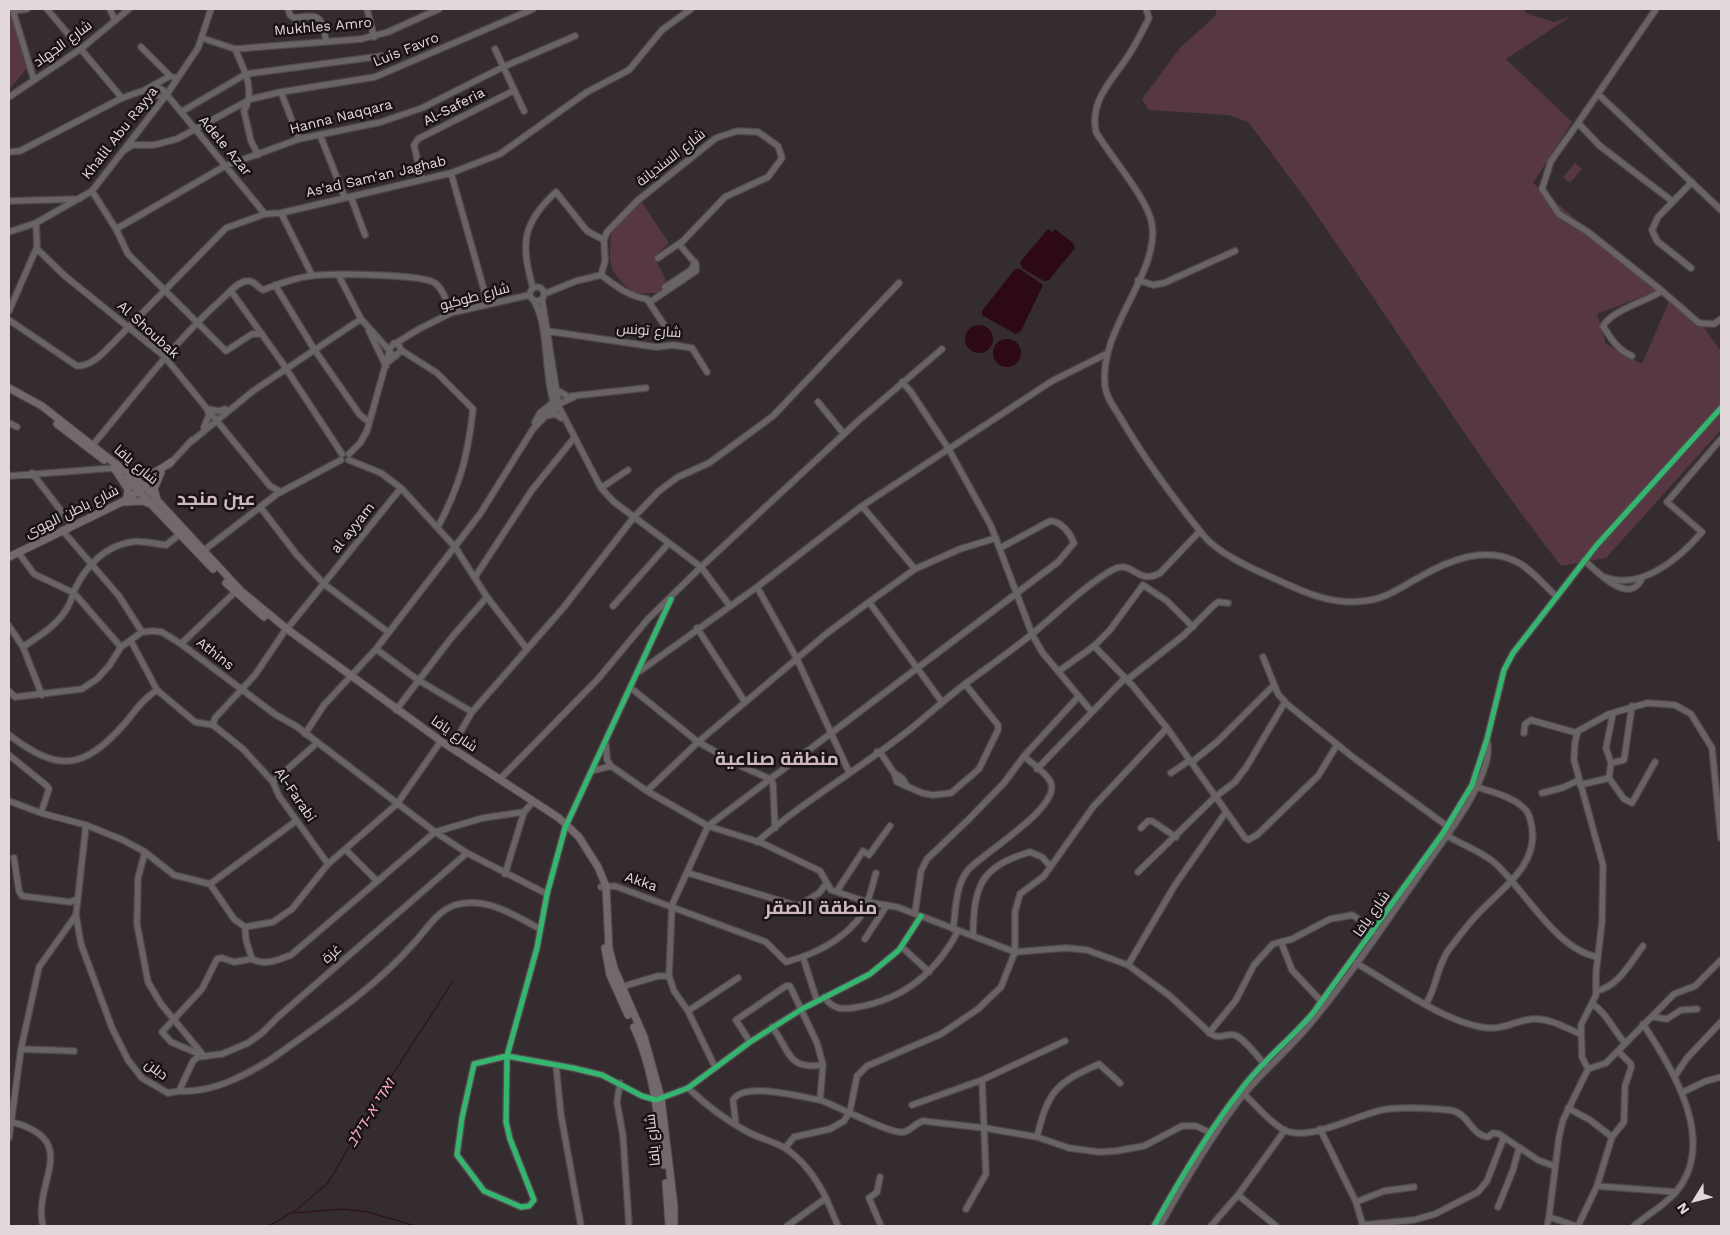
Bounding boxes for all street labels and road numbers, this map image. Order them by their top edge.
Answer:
street label: Mukhles Amro [273,14,373,40]
street label: شارع الجهاد [31,17,95,71]
street label: Luis Favro [371,29,441,71]
street label: Khalil Abu Rayya [79,83,161,183]
street label: Al-Saferia [420,84,488,130]
street label: Hanna Naqqara [288,96,394,138]
street label: Adele Azar [195,112,255,180]
street label: شارع السنديانة [633,126,709,190]
street label: As'ad Sam'an Jaghab [304,153,448,201]
street label: شارع طوكيو [438,280,512,314]
street label: Al Shoubak [114,298,182,362]
street label: شارع تونس [616,320,682,342]
street label: شارع يافا [111,442,161,488]
street label: شارع باطن الهوى [22,482,122,542]
street label: al ayyam [328,499,378,557]
street label: Athins [193,634,237,674]
street label: شارع يافا [428,712,480,756]
street label: Al-Farabi [271,765,319,825]
street label: Akka [623,869,659,895]
street label: شارع يافا [1350,888,1394,940]
street label: غزة [319,941,345,967]
street label: دبلن [141,1056,171,1084]
street label: شارع يافا [642,1113,664,1167]

